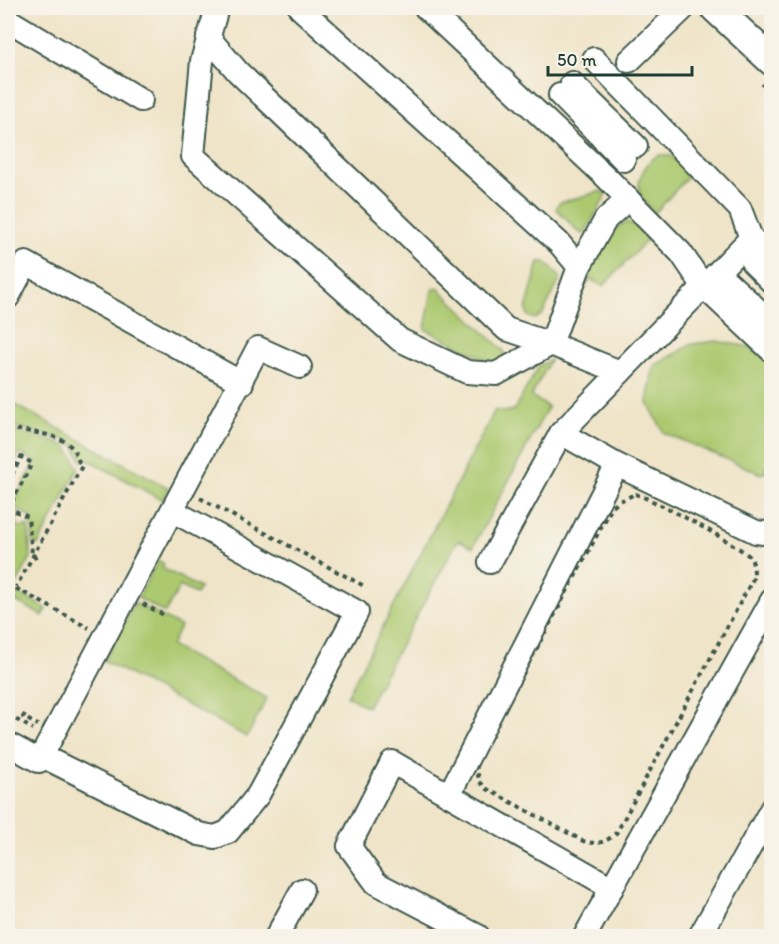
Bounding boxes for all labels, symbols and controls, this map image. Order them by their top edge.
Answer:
scale bar [548,39,692,77]
text: 50 m [557,49,597,71]

